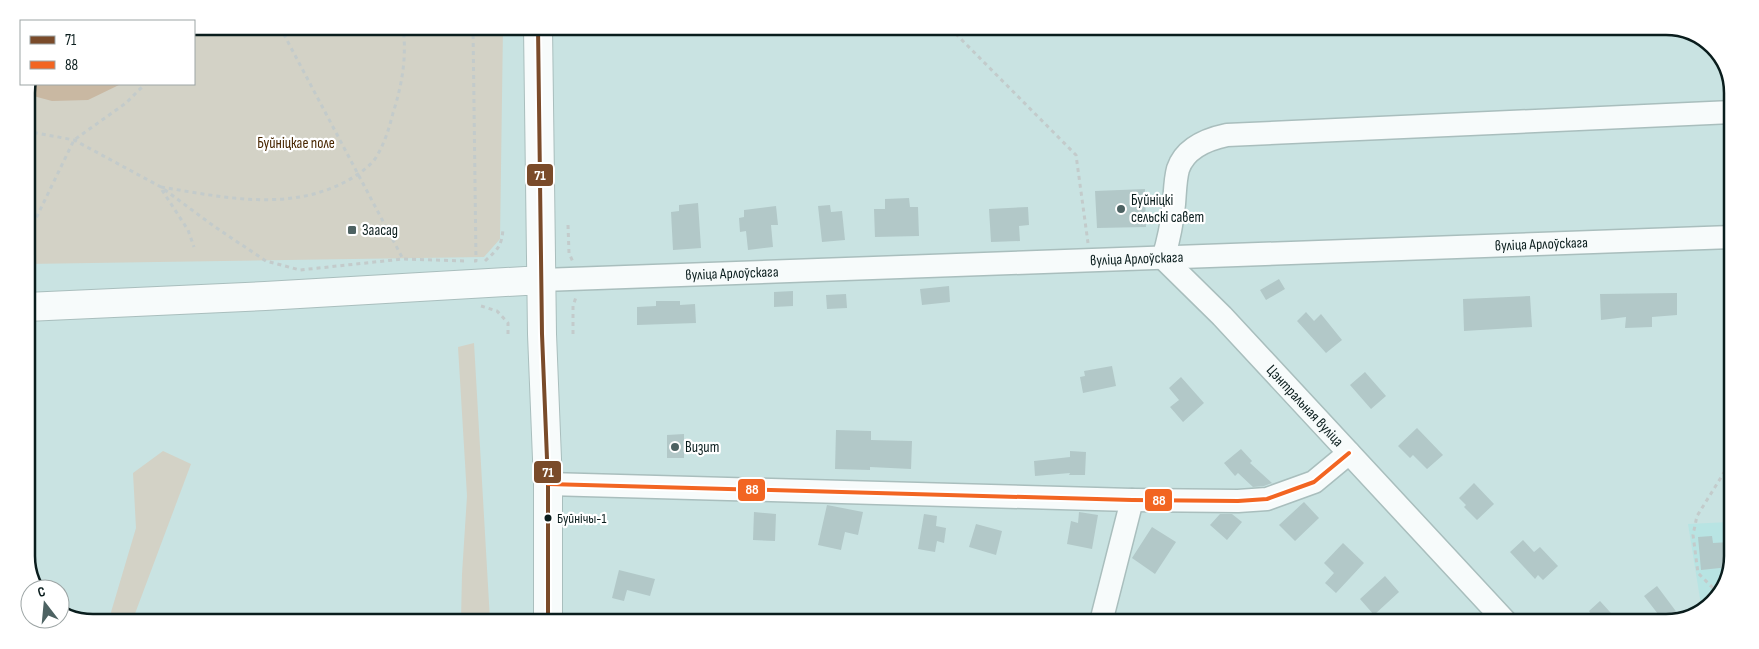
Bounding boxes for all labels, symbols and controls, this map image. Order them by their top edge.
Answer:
legend [20,20,195,85]
text: 71 [65,31,77,50]
text: 88 [65,56,78,75]
park label: Буйніцкае поле [257,134,335,153]
line badge: 71 [526,163,554,187]
text: 71 [534,167,546,184]
place label: Буйніцкі сельскі савет [1131,191,1204,227]
marker: Буйніцкі сельскі савет [1115,203,1127,215]
place label: Заасад [362,221,398,240]
marker: Заасад [346,224,358,236]
street label: вуліца Арлоўскага [1494,233,1589,256]
street label: вуліца Арлоўскага [1090,248,1184,270]
street label: вуліца Арлоўскага [685,262,779,285]
street label: Цэнтральная вуліца [1262,361,1348,451]
place label: Визит [685,438,719,457]
marker: Визит [669,441,681,453]
line badge: 71 [533,460,562,484]
text: 71 [542,464,554,481]
line badge: 88 [737,478,766,502]
text: 88 [745,481,759,498]
line badge: 88 [1144,488,1173,512]
text: 88 [1152,492,1166,509]
place label: Буйнічы-1 [557,510,606,527]
marker: Буйнічы-1 [543,513,553,523]
north arrow [20,579,70,629]
text: С [36,583,47,601]

